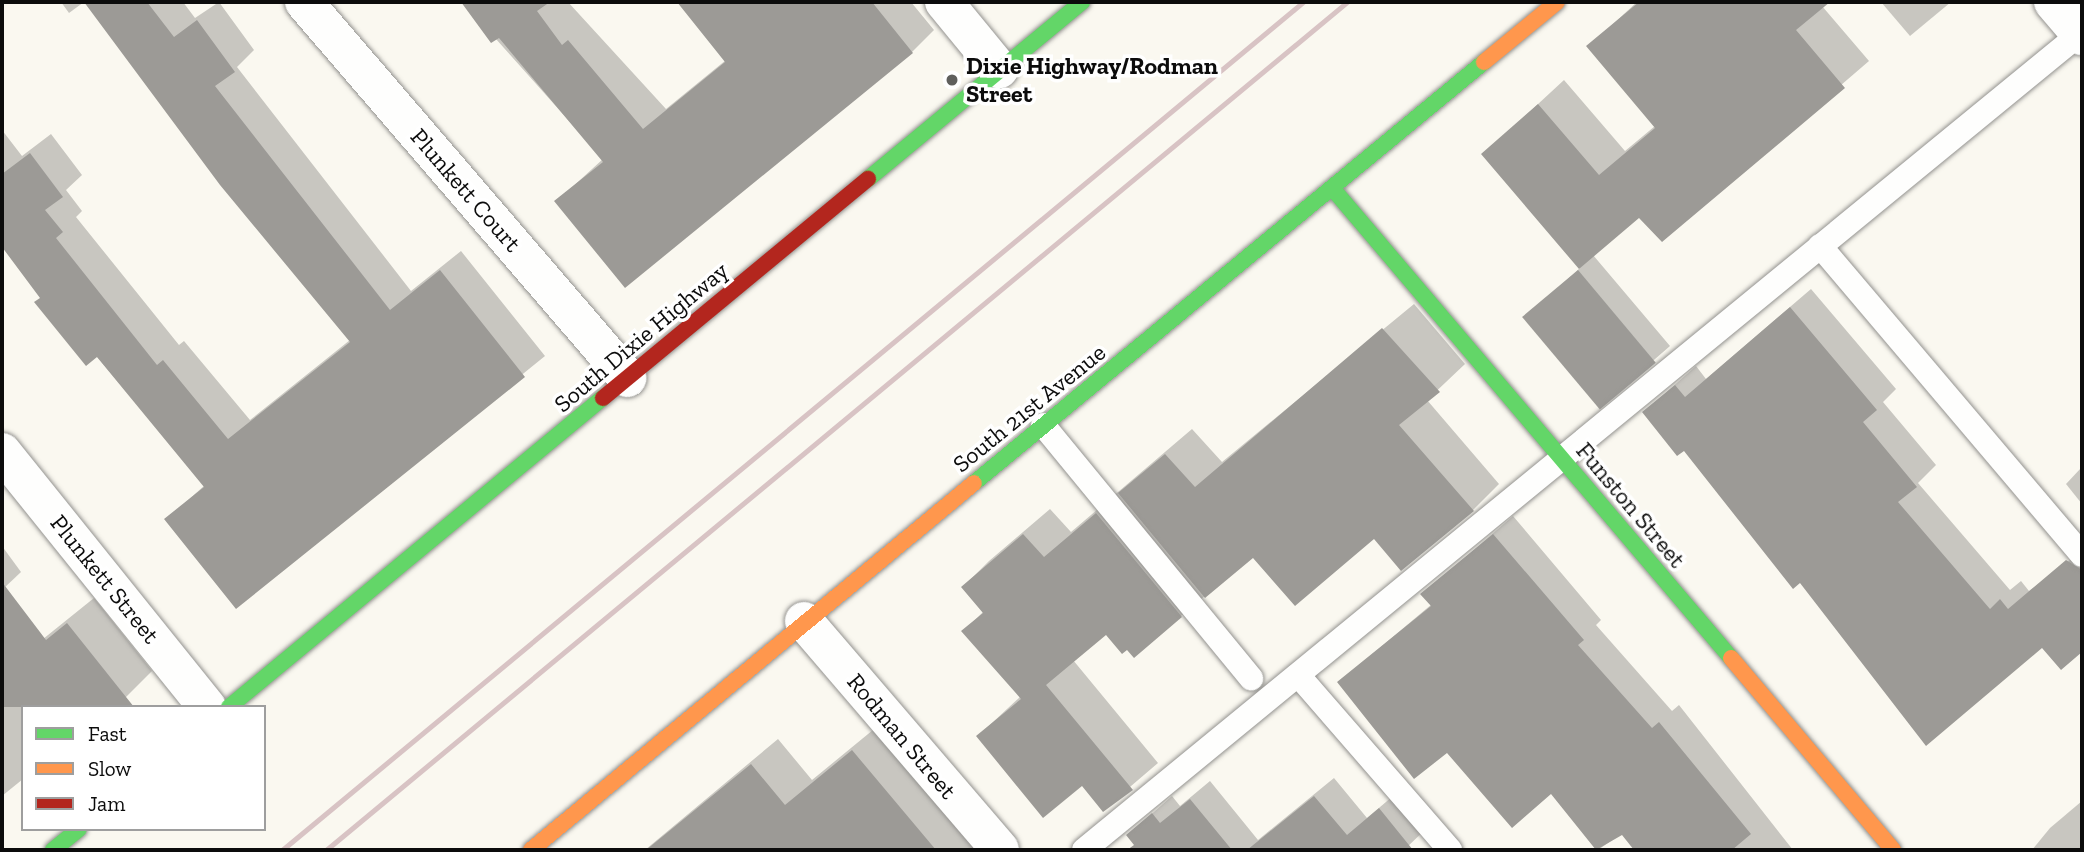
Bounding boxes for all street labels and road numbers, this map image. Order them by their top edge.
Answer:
street label: Plunkett Court [405,122,527,258]
street label: South Dixie Highway [548,256,734,418]
street label: South 21st Avenue [947,337,1111,479]
street label: Funston Street [1570,436,1692,574]
street label: Plunkett Street [44,509,166,649]
street label: Rodman Street [841,667,963,805]

